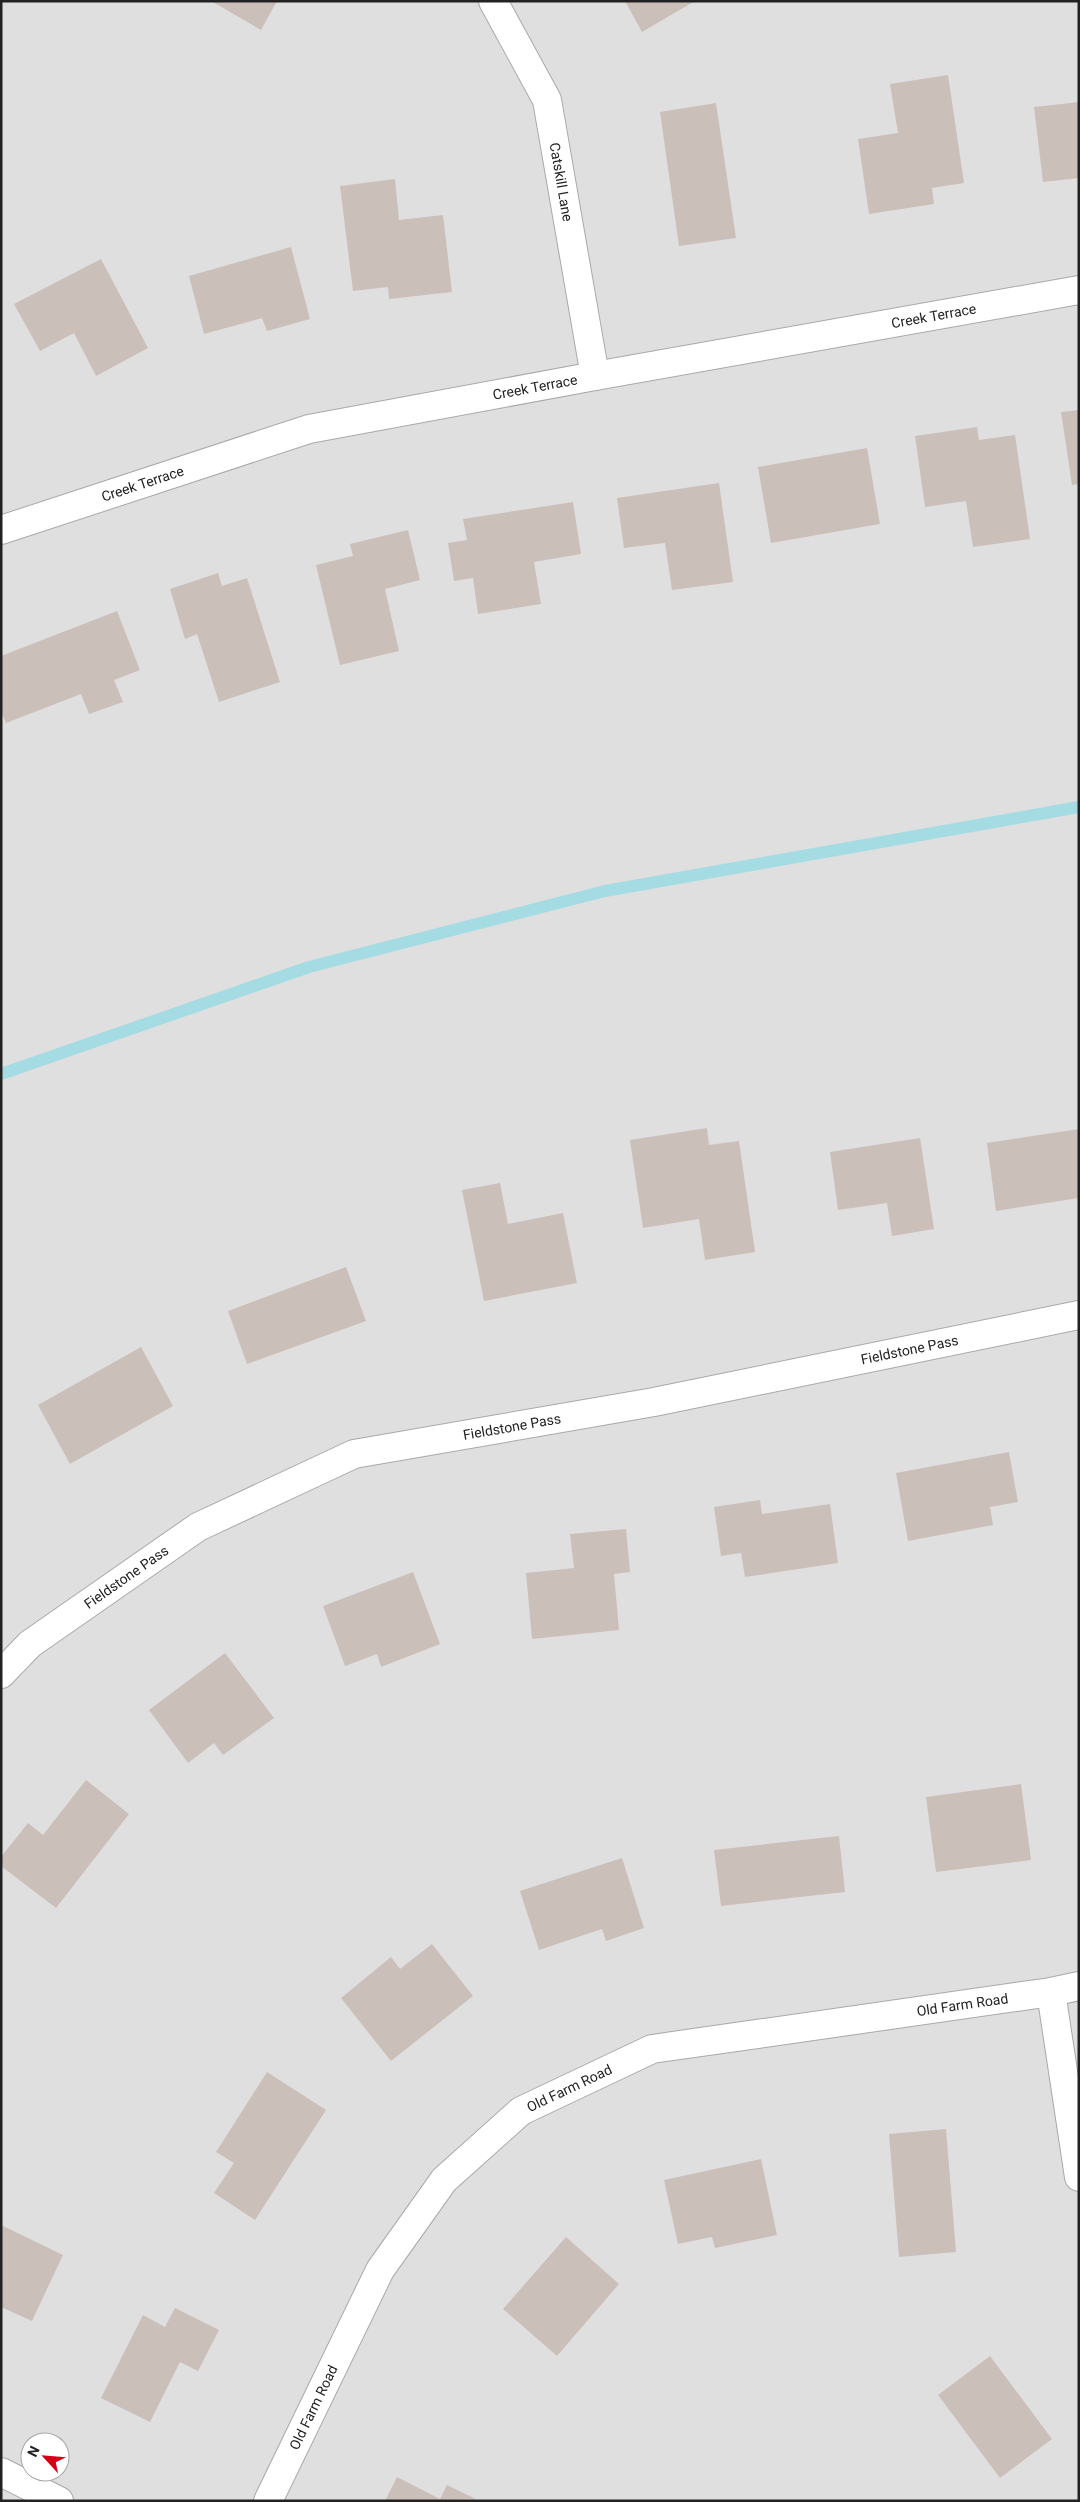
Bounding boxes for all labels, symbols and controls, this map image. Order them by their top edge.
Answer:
street label: Catskill Lane [547,141,576,223]
street label: Creek Terrace [890,300,977,331]
street label: Creek Terrace [491,371,579,403]
street label: Creek Terrace [99,463,186,505]
street label: Fieldstone Pass [859,1332,960,1367]
street label: Fieldstone Pass [462,1410,562,1443]
street label: Fieldstone Pass [81,1542,171,1612]
street label: Old Farm Road [916,1990,1009,2019]
street label: Old Farm Road [524,2061,614,2115]
street label: Old Farm Road [286,2362,341,2452]
north arrow [20,2432,70,2482]
text: N [24,2443,43,2459]

